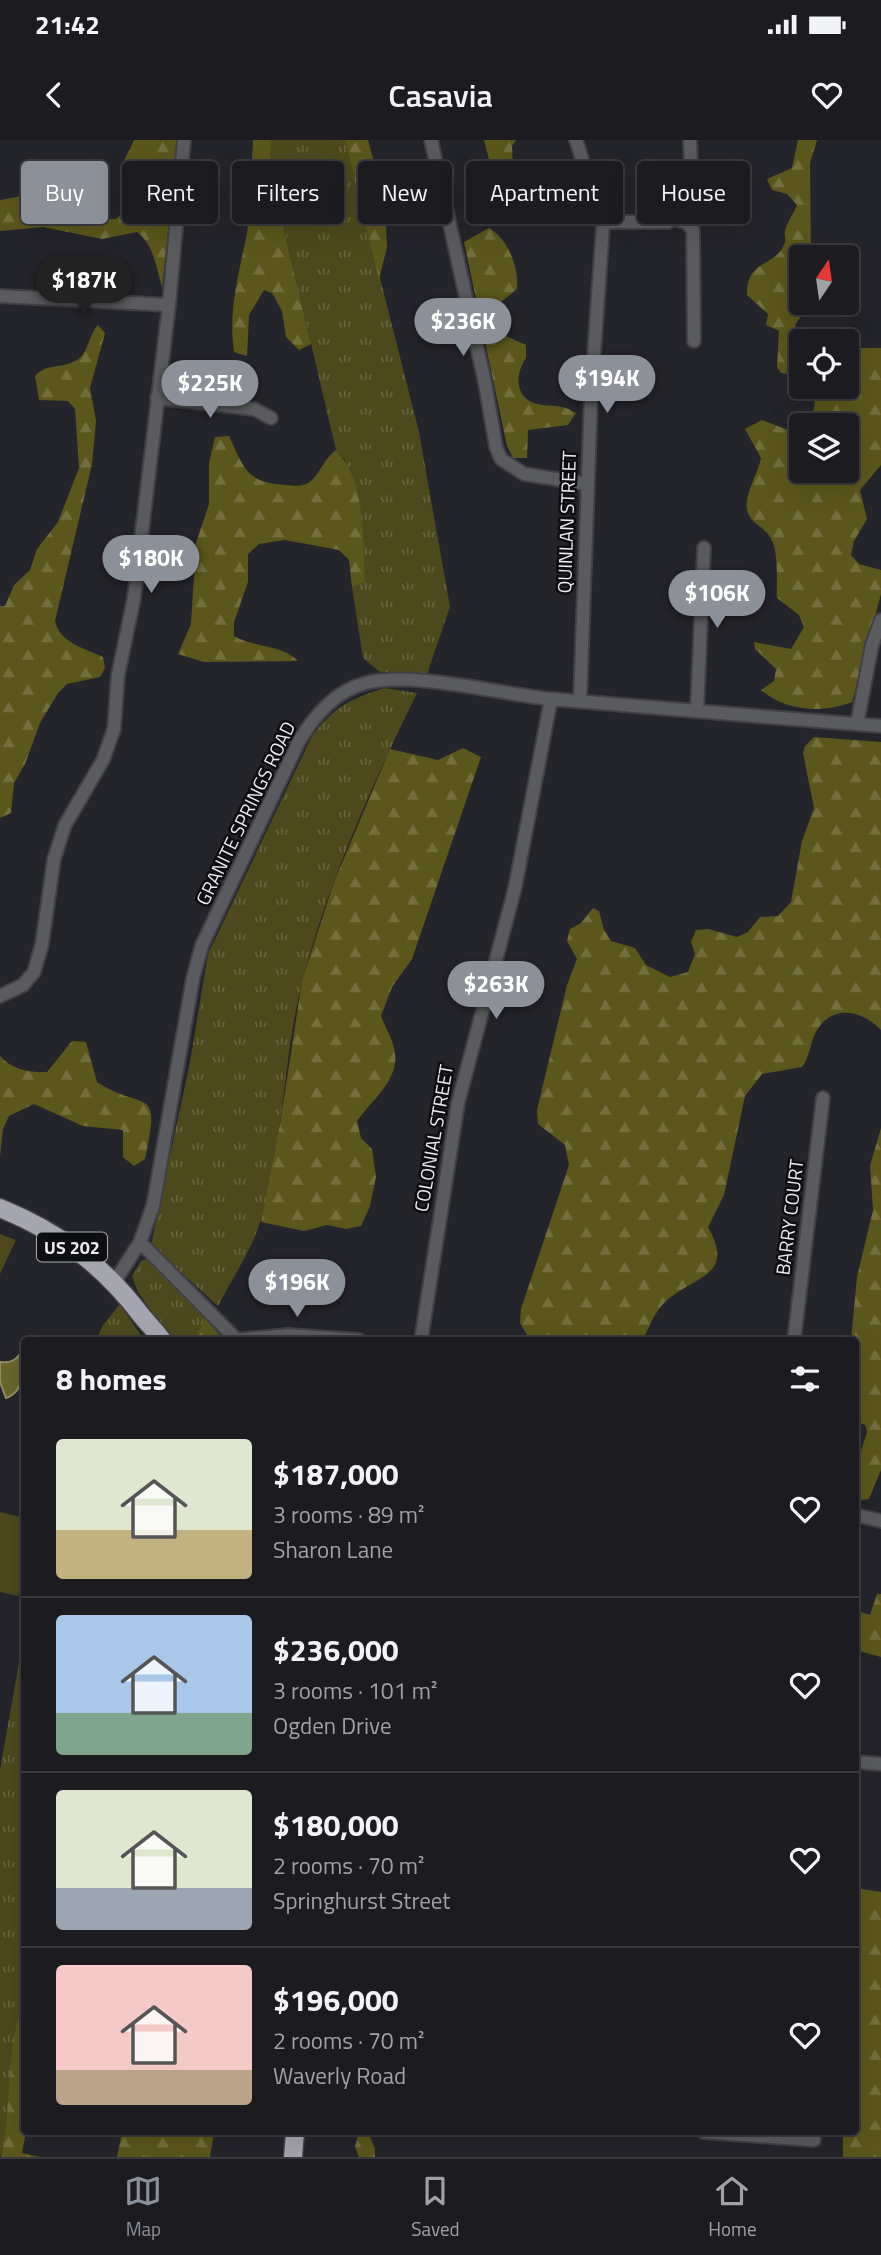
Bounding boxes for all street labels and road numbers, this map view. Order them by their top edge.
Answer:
street label: QUINLAN STREET [549,450,583,594]
street label: GRANITE SPRINGS ROAD [188,716,302,910]
street label: COLONIAL STREET [406,1062,460,1214]
street label: BARRY COURT [767,1157,811,1277]
road number: US 202 [37,1232,107,1262]

